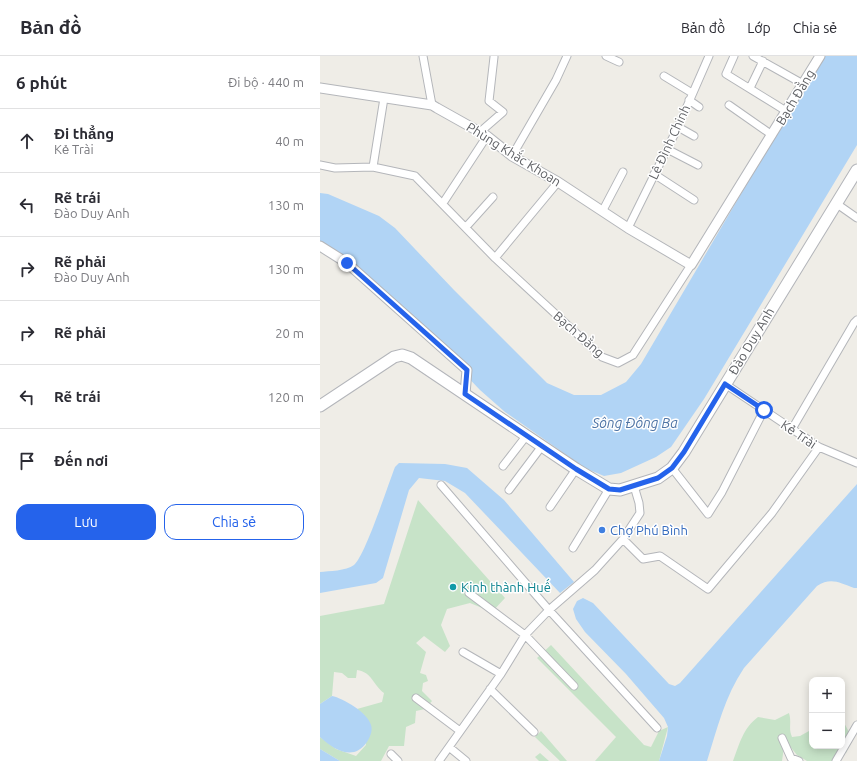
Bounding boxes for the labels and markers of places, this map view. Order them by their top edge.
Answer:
place label: Chợ Phú Bình [610,523,688,538]
marker: Chợ Phú Bình [597,525,607,535]
place label: Kinh thành Huế [461,578,551,594]
marker: Kinh thành Huế [448,582,458,592]

